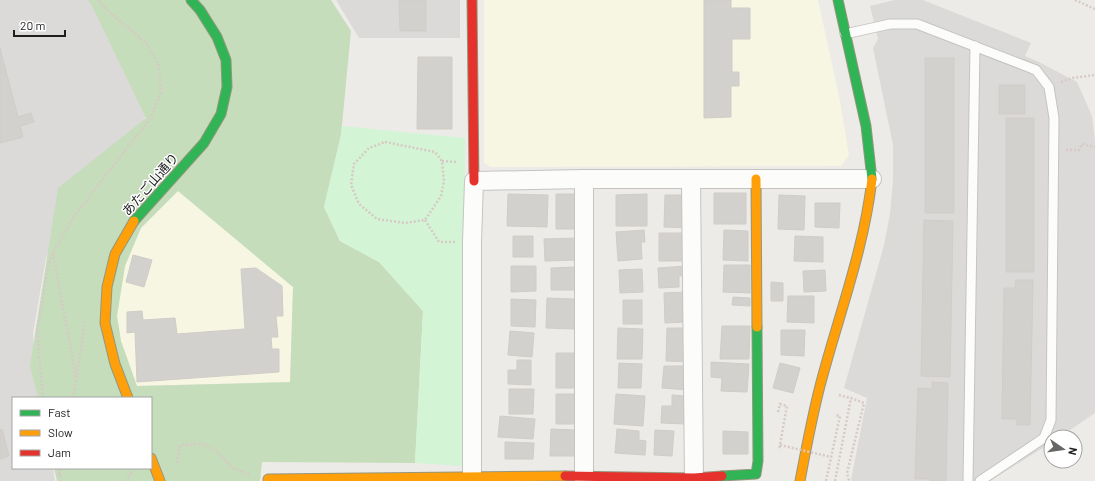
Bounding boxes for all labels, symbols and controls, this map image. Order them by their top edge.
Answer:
scale bar [14,12,65,38]
text: 20 m [20,18,46,32]
street label: あたご山通り [118,149,182,219]
legend [12,397,152,469]
text: Fast [48,405,71,419]
text: Slow [48,425,73,439]
north arrow [1043,429,1083,469]
text: Jam [48,445,71,459]
text: N [1066,446,1080,456]

